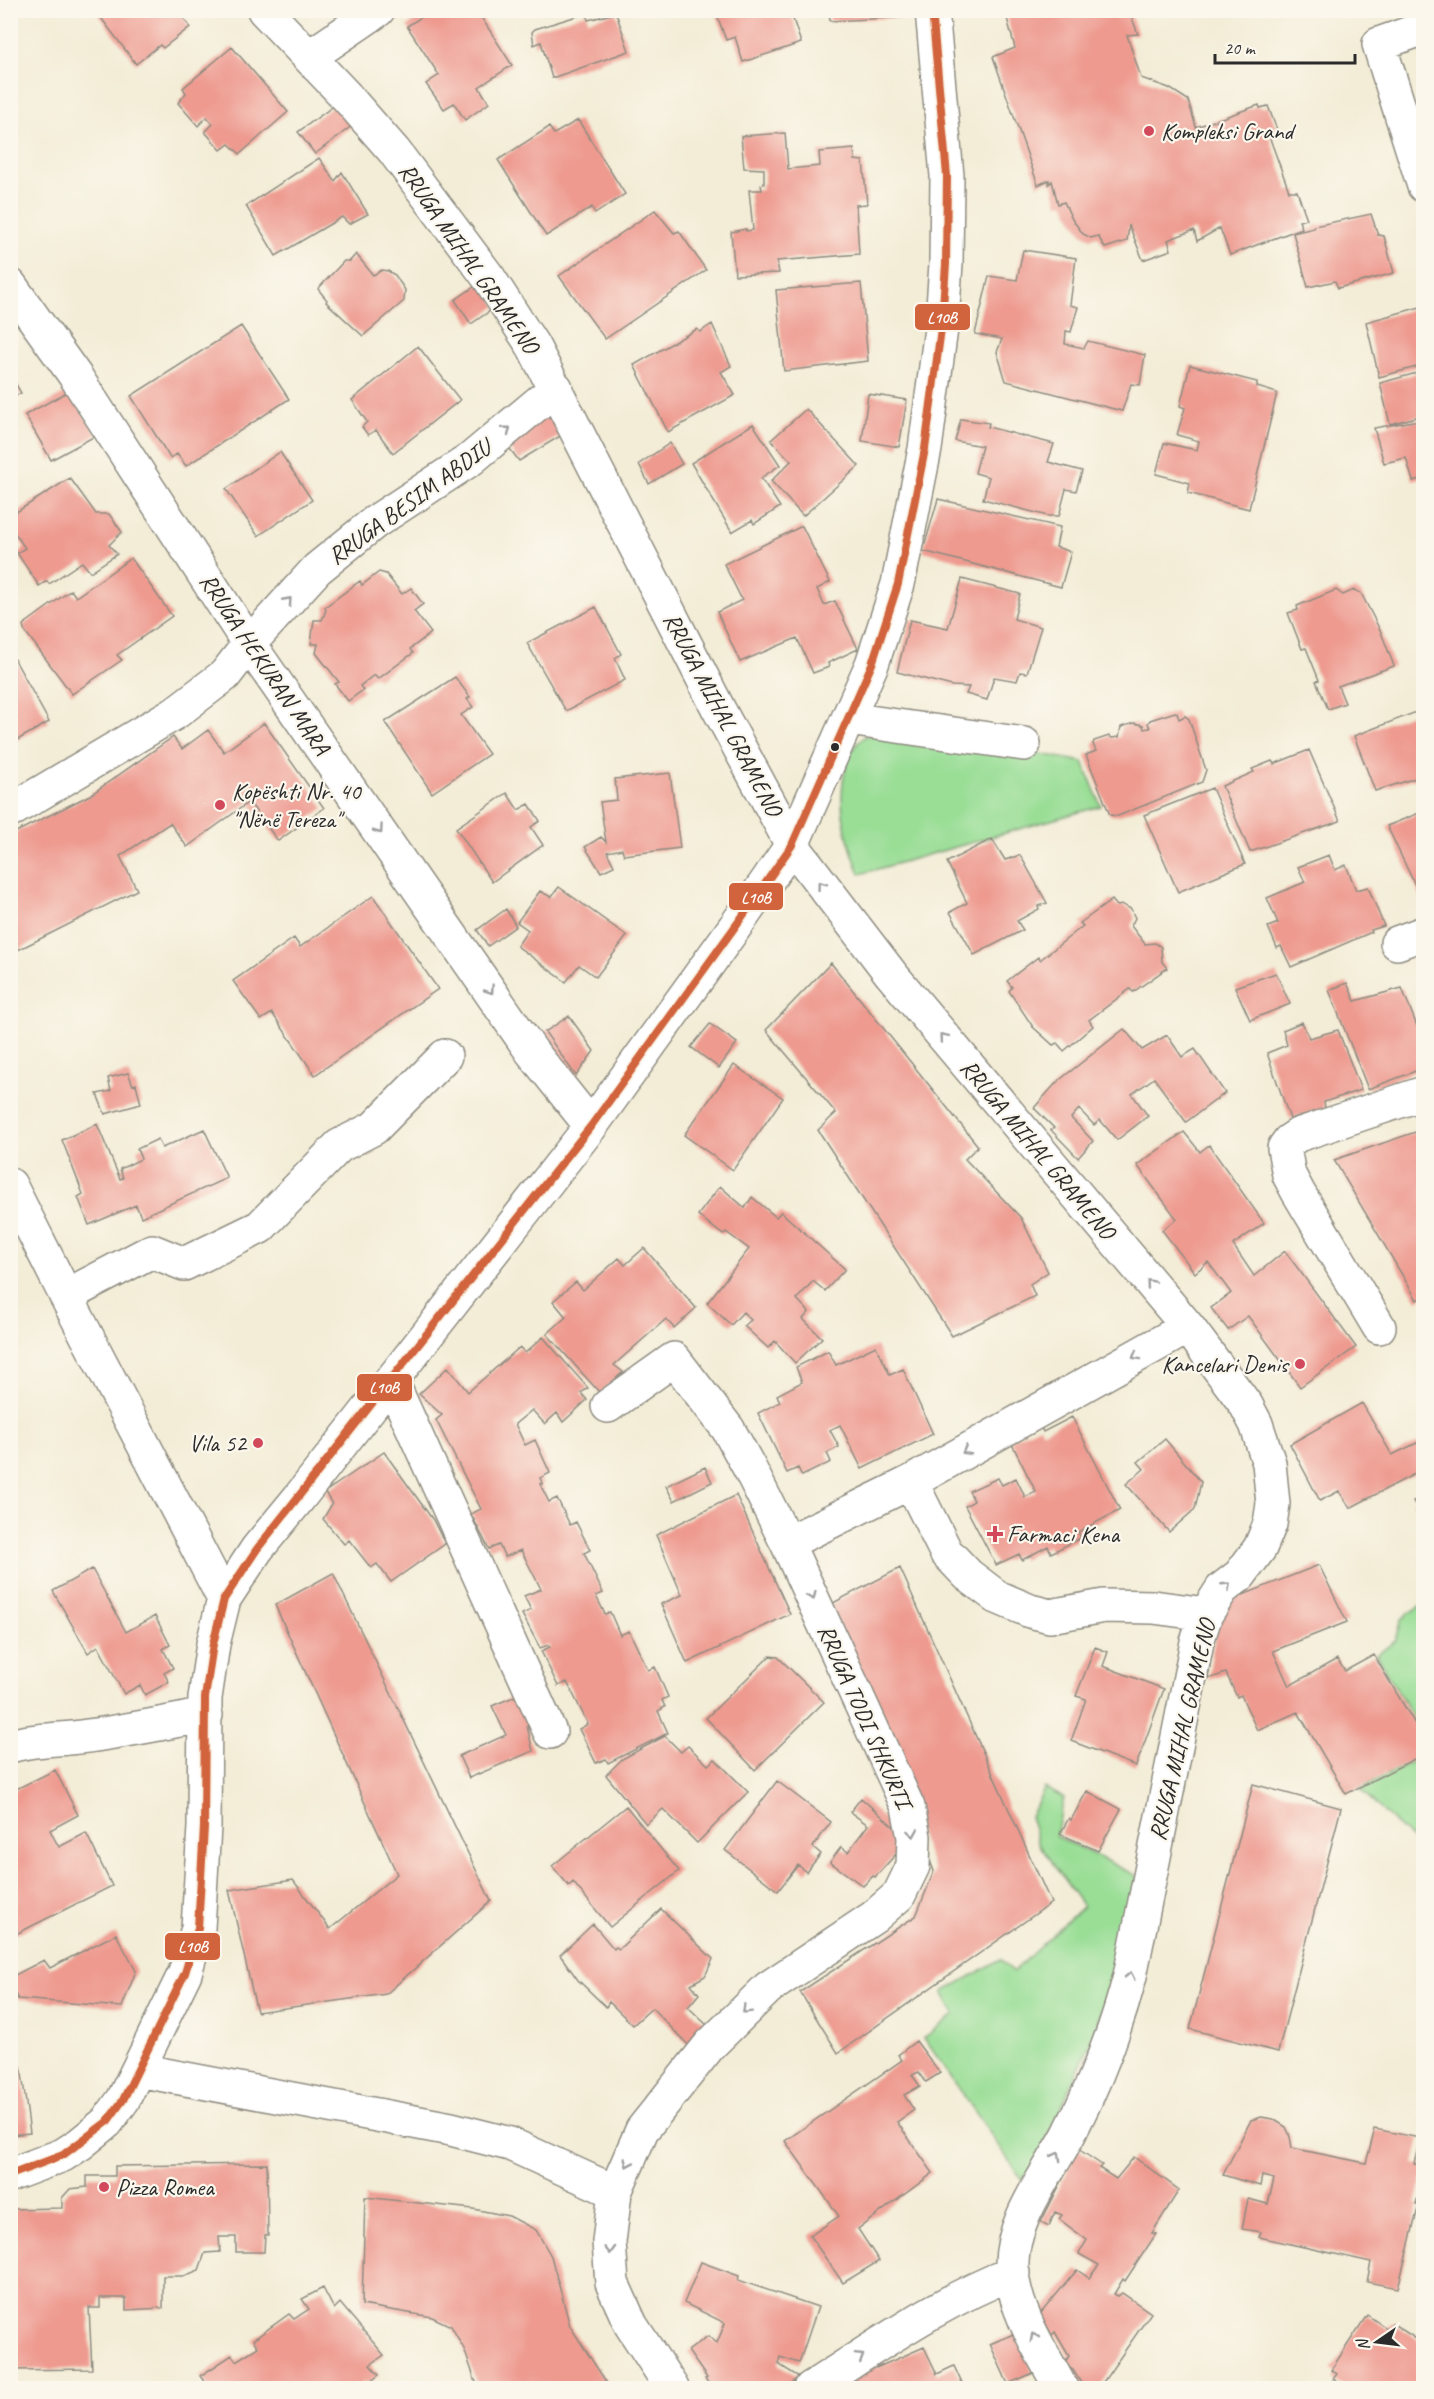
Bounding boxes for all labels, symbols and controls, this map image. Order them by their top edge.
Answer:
scale bar [1215,27,1354,65]
text: 20 m [1224,37,1257,59]
place label: Kompleksi Grand [1161,116,1296,146]
marker: Kompleksi Grand [1142,124,1156,138]
street label: RRUGA MIHAL GRAMENO [392,157,548,362]
line badge: L10B [914,303,971,331]
text: L10B [927,308,958,328]
one-way arrow [500,427,511,438]
street label: RRUGA BESIM ABDIU [322,430,500,571]
street label: RRUGA HEKURAN MARA [193,567,337,761]
one-way arrow [281,597,292,608]
street label: RRUGA MIHAL GRAMENO [657,607,791,823]
unlabelled marker [829,741,841,753]
place label: Kopështi Nr. 40 "Nënë Tereza" [232,776,363,834]
marker: Kopështi Nr. 40 "Nënë Tereza" [213,798,227,812]
one-way arrow [371,823,382,834]
one-way arrow [817,881,828,892]
line badge: L10B [728,882,784,911]
text: L10B [741,888,772,908]
one-way arrow [483,983,494,994]
one-way arrow [940,1033,951,1044]
street label: RRUGA MIHAL GRAMENO [954,1053,1124,1247]
one-way arrow [1146,1279,1157,1290]
one-way arrow [1132,1349,1143,1360]
place label: Kancelari Denis [1161,1349,1290,1379]
marker: Kancelari Denis [1293,1357,1307,1371]
line badge: L10B [356,1373,413,1402]
text: L10B [369,1378,400,1398]
place label: Vila 52 [189,1428,248,1458]
marker: Vila 52 [251,1436,265,1450]
one-way arrow [962,1444,972,1455]
place label: Farmaci Kena [1007,1519,1120,1549]
marker: Farmaci Kena [988,1527,1002,1541]
one-way arrow [1219,1583,1230,1594]
one-way arrow [804,1589,816,1600]
street label: RRUGA MIHAL GRAMENO [1142,1614,1223,1843]
street label: RRUGA TODI SHKURTI [811,1620,921,1816]
one-way arrow [906,1828,918,1837]
line badge: L10B [164,1932,221,1961]
text: L10B [178,1937,209,1957]
one-way arrow [1123,1971,1136,1981]
one-way arrow [742,2002,753,2013]
one-way arrow [1050,2152,1061,2162]
one-way arrow [623,2157,635,2168]
place label: Pizza Romea [116,2172,215,2202]
marker: Pizza Romea [97,2180,111,2194]
one-way arrow [604,2246,617,2255]
north arrow [1347,2312,1407,2372]
one-way arrow [1029,2332,1041,2343]
text: N [1352,2335,1374,2353]
one-way arrow [854,2353,864,2365]

